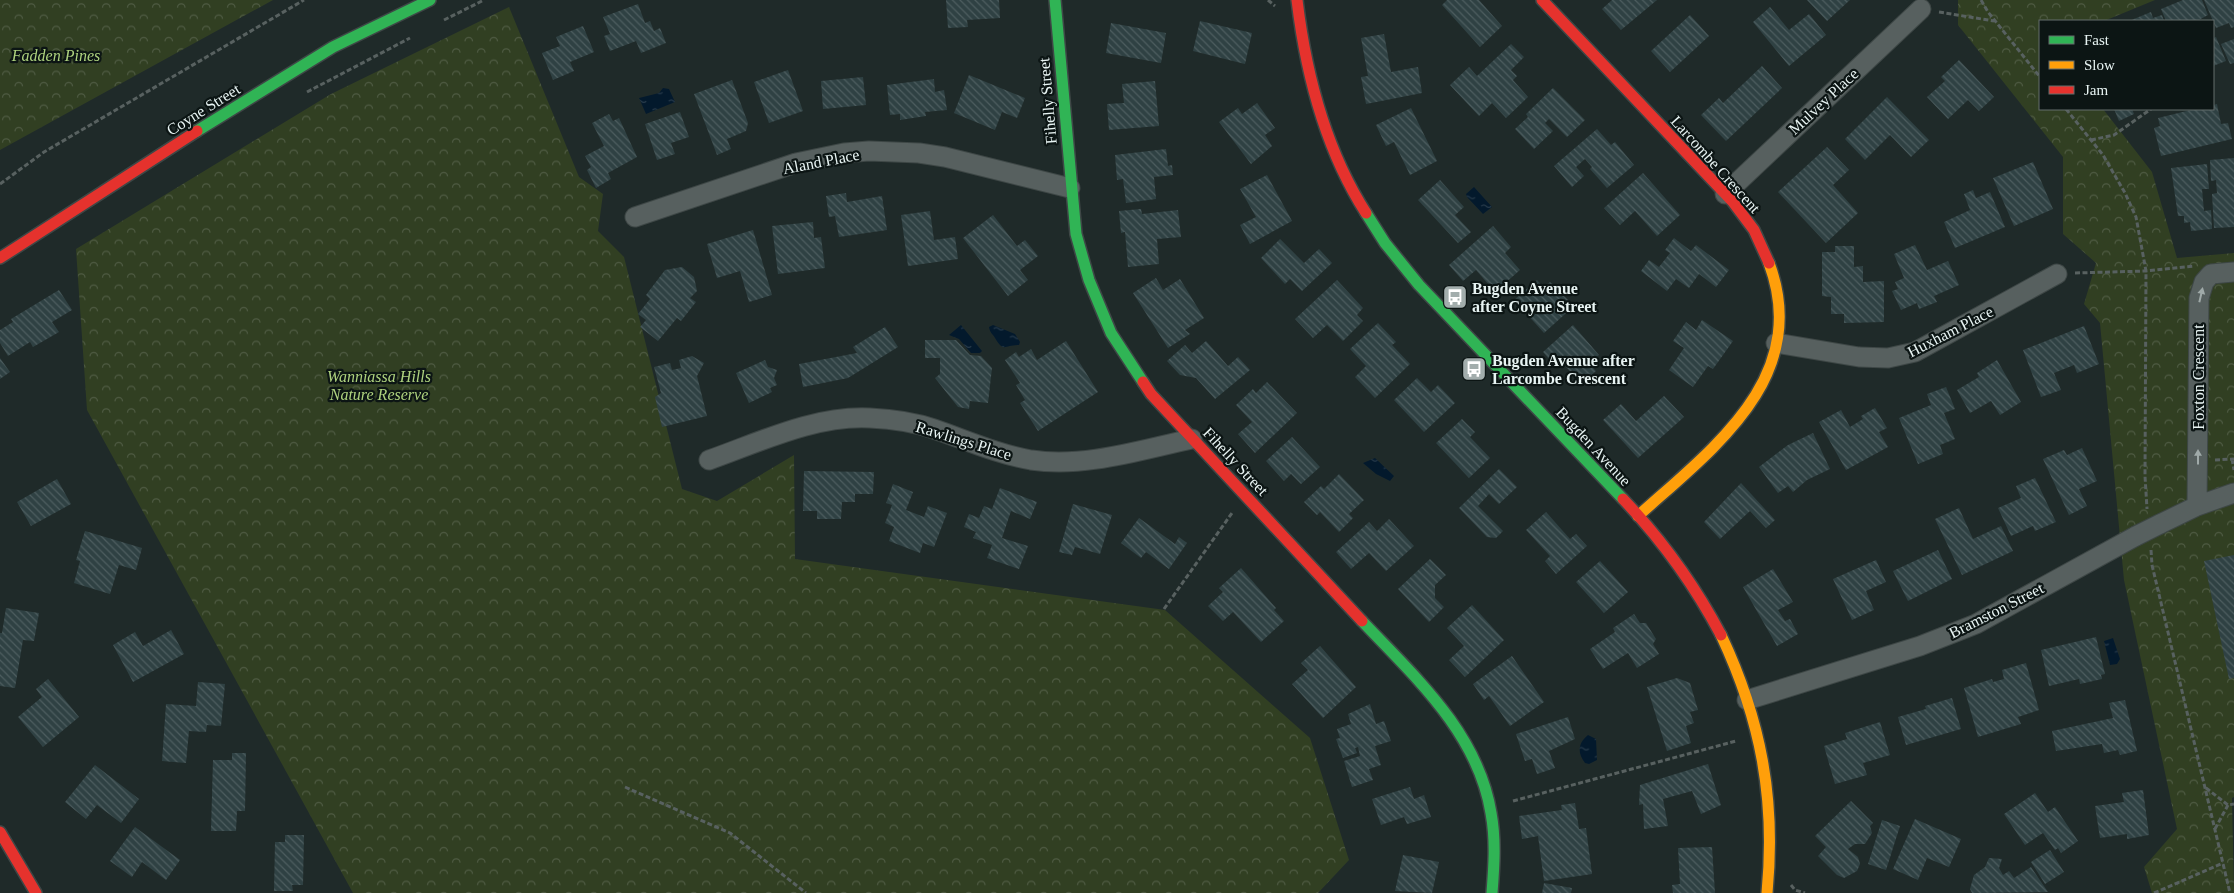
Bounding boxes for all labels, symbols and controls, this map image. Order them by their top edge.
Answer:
legend [2039,20,2214,110]
text: Fast [2084,32,2110,48]
park label: Fadden Pines [11,47,100,64]
street label: Fihelly Street [1035,56,1061,145]
text: Slow [2084,57,2115,73]
street label: Mulvey Place [1785,65,1862,138]
street label: Coyne Street [164,80,244,139]
text: Jam [2084,82,2108,98]
street label: Larcombe Crescent [1668,112,1764,217]
street label: Aland Place [781,146,861,177]
place label: Bugden Avenue after Coyne Street [1472,280,1597,316]
bus stop icon: Bugden Avenue after Coyne Street [1442,284,1468,310]
one-way arrow [2197,287,2205,302]
street label: Huxham Place [1905,303,1996,360]
street label: Foxton Crescent [2190,324,2207,430]
place label: Bugden Avenue after Larcombe Crescent [1492,352,1635,387]
bus stop icon: Bugden Avenue after Larcombe Crescent [1461,356,1487,382]
park label: Wanniassa Hills Nature Reserve [327,368,431,403]
street label: Bugden Avenue [1552,403,1634,490]
street label: Rawlings Place [914,418,1014,464]
street label: Fihelly Street [1199,424,1272,500]
one-way arrow [2194,449,2202,465]
street label: Bramston Street [1946,579,2047,642]

